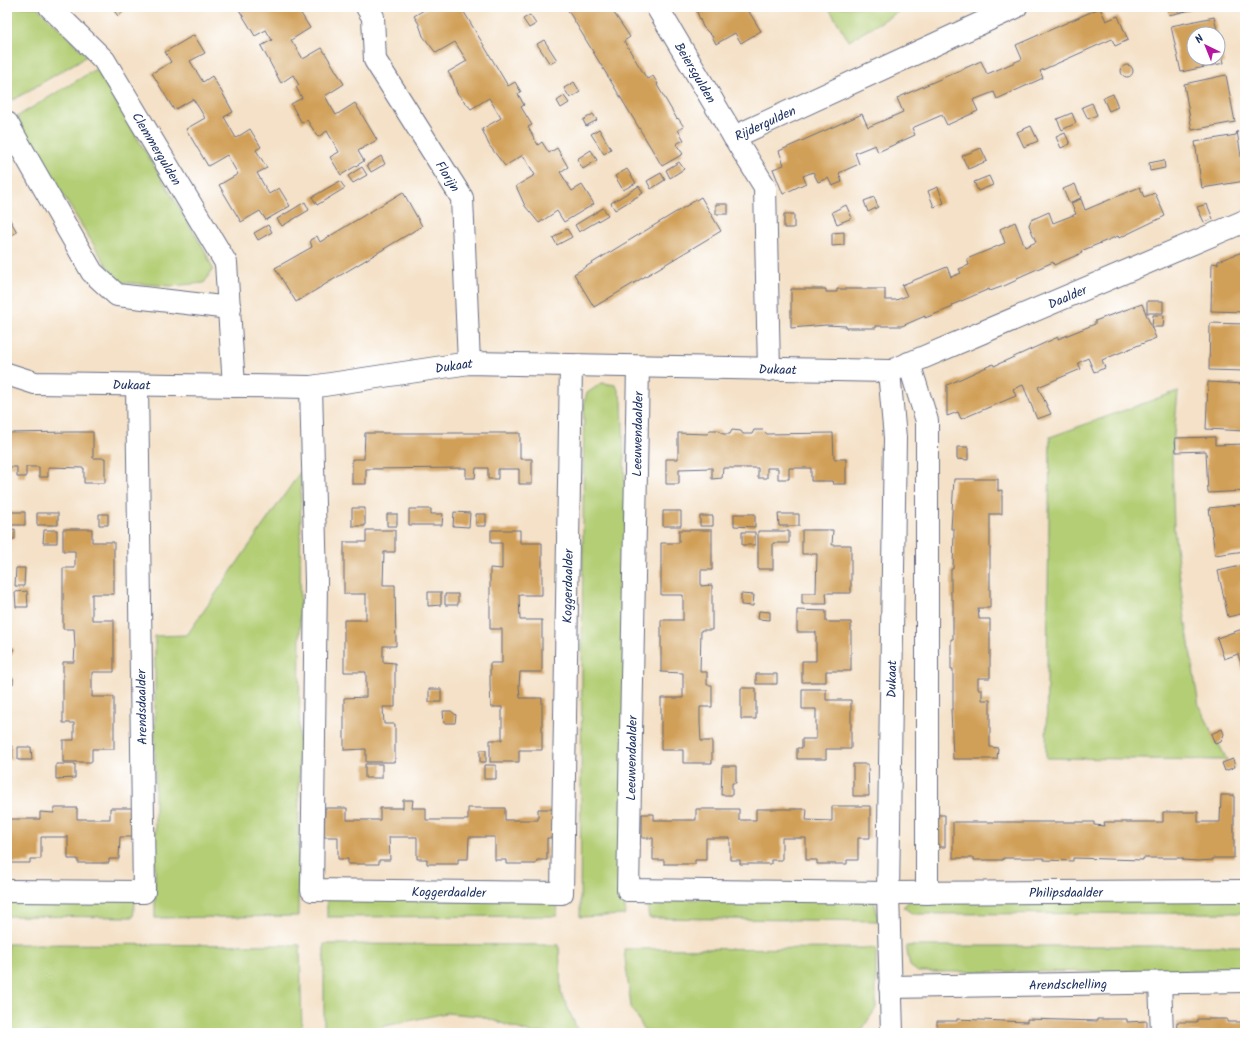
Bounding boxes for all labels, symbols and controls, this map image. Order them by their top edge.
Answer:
north arrow [1186,26,1226,66]
text: N [1191,30,1209,48]
street label: Beiersgulden [668,39,721,108]
street label: Rijdergulden [731,101,800,147]
street label: Clemmergulden [126,109,186,190]
street label: Florijn [429,157,465,197]
street label: Daalder [1045,280,1091,315]
street label: Dukaat [434,354,474,380]
street label: Dukaat [758,360,798,381]
street label: Dukaat [112,375,152,397]
street label: Leeuwendaalder [627,391,650,477]
street label: Koggerdaalder [558,548,580,624]
street label: Dukaat [882,659,903,698]
street label: Arendsdaalder [131,668,154,745]
street label: Leeuwendaalder [621,715,644,801]
street label: Koggerdaalder [411,882,487,904]
street label: Philipsdaalder [1029,883,1104,904]
street label: Arendschelling [1029,974,1107,997]

